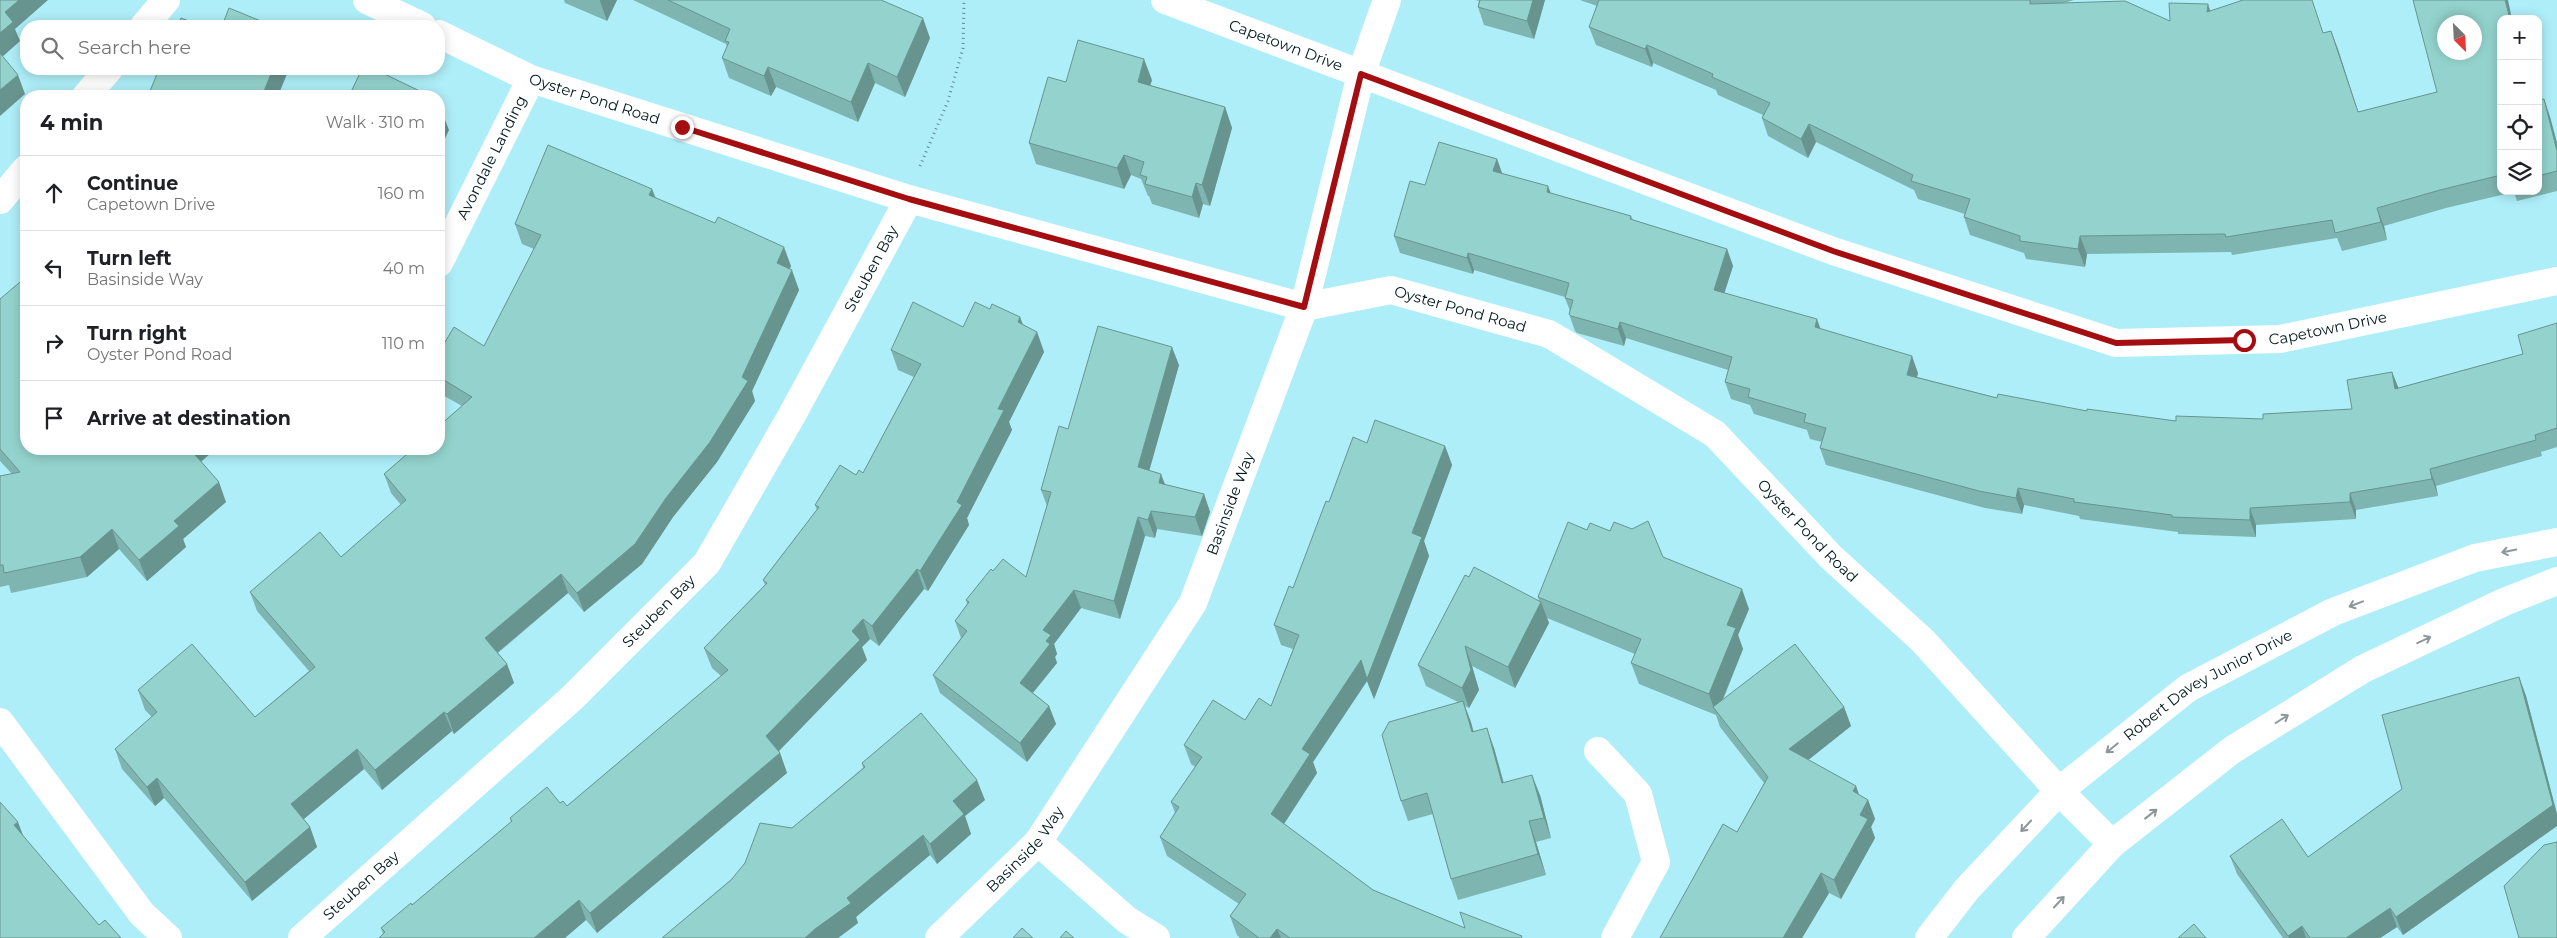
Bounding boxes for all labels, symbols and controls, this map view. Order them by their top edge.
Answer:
street label: Capetown Drive [1226,15,1346,75]
north arrow [2437,15,2482,60]
map controls [2497,15,2542,195]
button: + [2497,15,2542,60]
search box [20,20,445,75]
icon: search [38,34,66,62]
text: Search here [78,36,191,59]
button: − [2497,60,2542,105]
street label: Oyster Pond Road [527,69,662,128]
street label: Avondale Landing [452,92,530,222]
button: locate [2497,105,2542,150]
text: 4 min [40,110,103,135]
text: Walk · 310 m [326,113,425,132]
route end [671,116,694,139]
button: layers [2497,150,2542,195]
text: Continue [87,172,178,195]
icon: ahead [40,179,68,207]
text: 160 m [378,184,425,203]
text: Capetown Drive [87,195,215,214]
street label: Steuben Bay [840,221,902,315]
text: Turn left [87,247,172,270]
icon: left [40,254,68,282]
text: 40 m [383,259,425,278]
text: Basinside Way [87,270,203,289]
street label: Oyster Pond Road [1392,281,1529,336]
street label: Capetown Drive [2268,307,2388,348]
text: Turn right [87,322,187,345]
icon: right [40,329,68,357]
route start [2233,329,2256,352]
text: 110 m [382,334,425,353]
text: Oyster Pond Road [87,345,232,364]
icon: arrive [40,404,68,432]
text: Arrive at destination [87,407,291,430]
street label: Basinside Way [1202,448,1258,558]
street label: Oyster Pond Road [1754,475,1862,586]
one-way arrow [2502,547,2518,557]
street label: Steuben Bay [618,570,700,651]
one-way arrow [2349,600,2364,609]
street label: Robert Davey Junior Drive [2120,625,2295,745]
one-way arrow [2416,635,2431,644]
one-way arrow [2275,714,2289,724]
one-way arrow [2106,743,2119,754]
street label: Basinside Way [982,802,1068,896]
one-way arrow [2144,809,2157,820]
one-way arrow [2020,820,2032,833]
street label: Steuben Bay [319,846,403,924]
one-way arrow [2053,896,2065,909]

